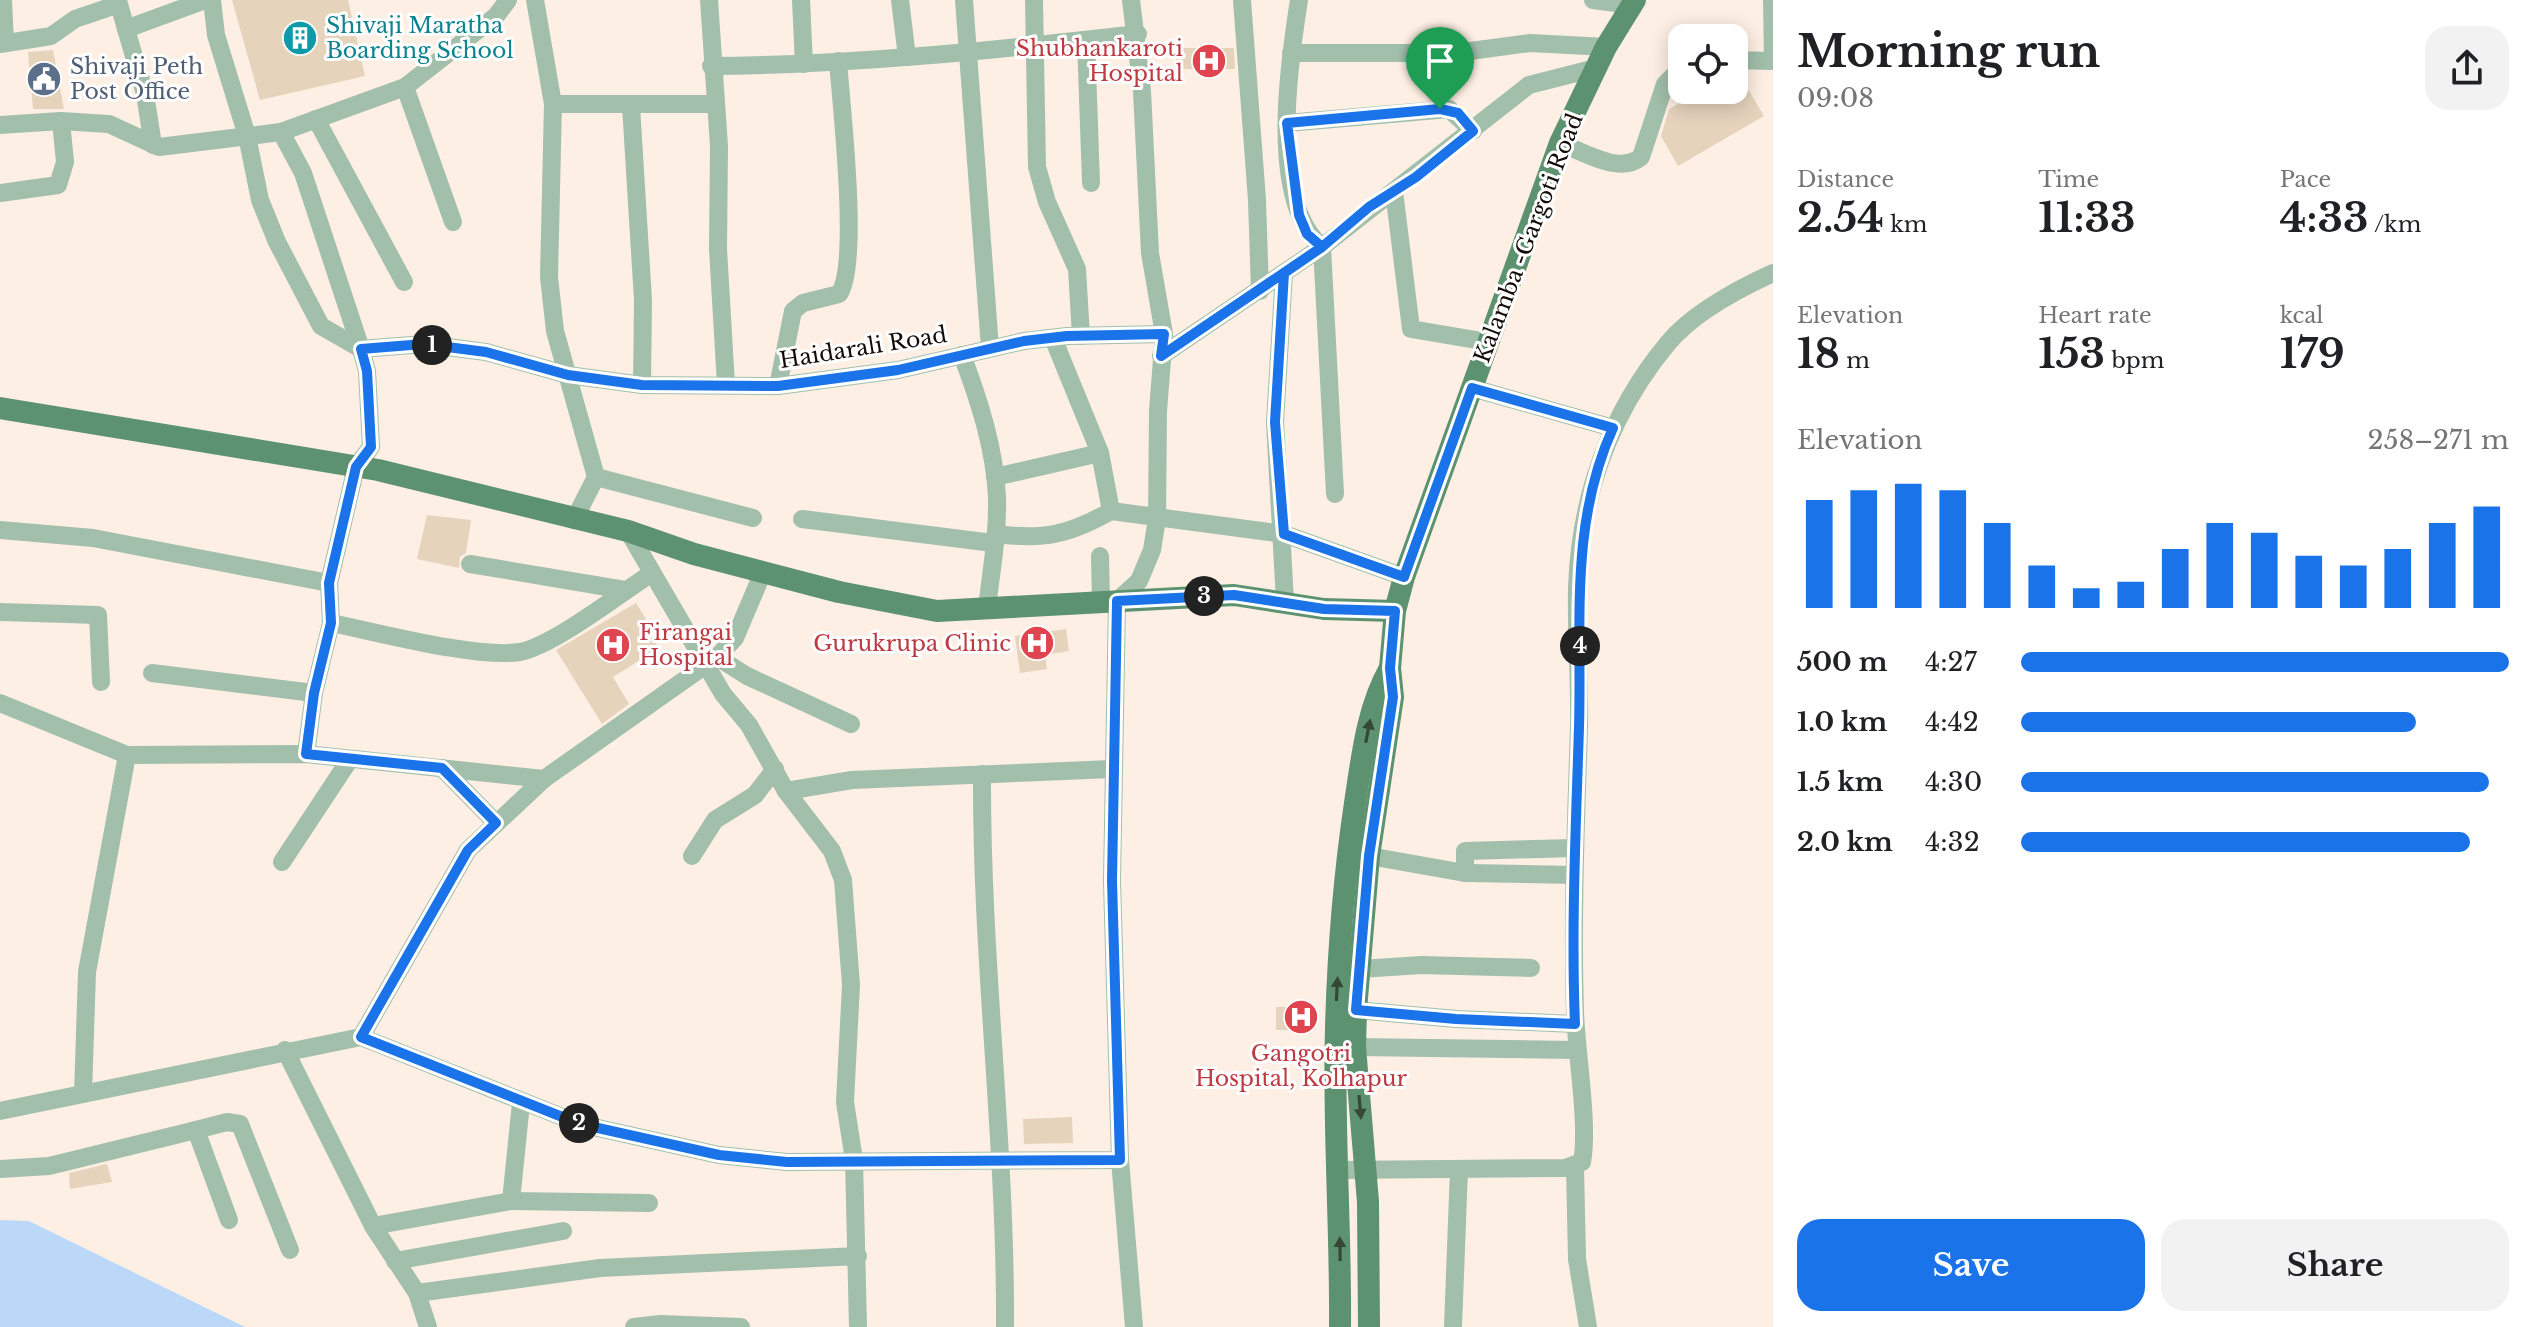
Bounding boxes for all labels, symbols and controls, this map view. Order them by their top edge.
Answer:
place label: Shivaji Maratha Boarding School [326,12,514,64]
building icon: Shivaji Maratha Boarding School [281,19,319,57]
map controls [1668,24,1748,104]
button: locate [1668,24,1748,104]
text: Morning run [1797,24,2100,79]
button: share [2425,26,2509,110]
pin [1406,27,1474,109]
place label: Shubhankaroti Hospital [1016,35,1183,87]
icon: arrive [1418,39,1462,83]
hospital icon: Shubhankaroti Hospital [1190,42,1228,80]
place label: Shivaji Peth Post Office [70,53,203,105]
public building icon: Shivaji Peth Post Office [25,60,63,98]
text: 09:08 [1797,82,1874,114]
street label: Kalamba -Gargoti Road [1468,109,1589,367]
text: Distance [1797,166,1894,193]
text: Time [2038,166,2099,193]
text: Pace [2280,166,2331,193]
text: 2.54 [1797,193,1884,243]
text: 11:33 [2038,193,2136,243]
text: 4:33 [2280,193,2369,243]
text: km [1884,211,1927,238]
text: /km [2369,211,2421,238]
text: Elevation [1797,302,1903,329]
text: Heart rate [2038,302,2152,329]
text: kcal [2280,302,2324,329]
street label: Haidarali Road [777,321,949,374]
pin: 1 [412,325,452,365]
text: 18 [1797,329,1840,379]
text: 153 [2038,329,2105,379]
text: 179 [2280,329,2345,379]
text: 1 [427,331,437,358]
text: m [1840,347,1870,374]
text: bpm [2105,347,2164,374]
text: Elevation [1797,424,1923,456]
text: 258–271 m [2368,424,2509,456]
pin: 3 [1184,576,1224,616]
text: 3 [1197,582,1211,609]
place label: Firangai Hospital [639,619,733,671]
hospital icon: Gurukrupa Clinic [1018,624,1056,662]
hospital icon: Firangai Hospital [594,626,632,664]
pin: 4 [1560,626,1600,666]
place label: Gurukrupa Clinic [813,630,1011,657]
text: 4 [1573,632,1587,659]
text: 500 m [1797,646,1887,678]
text: 4:27 [1925,646,1977,678]
text: 1.0 km [1797,706,1887,738]
text: 4:42 [1925,706,1979,738]
one-way arrow [1362,719,1375,744]
text: 1.5 km [1797,766,1884,798]
text: 4:30 [1925,766,1982,798]
text: 2.0 km [1797,826,1893,858]
text: 4:32 [1925,826,1980,858]
one-way arrow [1331,976,1344,1001]
hospital icon: Gangotri Hospital, Kolhapur [1282,998,1320,1036]
place label: Gangotri Hospital, Kolhapur [1195,1040,1408,1092]
one-way arrow [1354,1095,1367,1120]
pin: 2 [559,1103,599,1143]
text: 2 [572,1109,586,1136]
button: Save [1797,1219,2145,1311]
button: Share [2161,1219,2509,1311]
one-way arrow [1333,1236,1346,1261]

